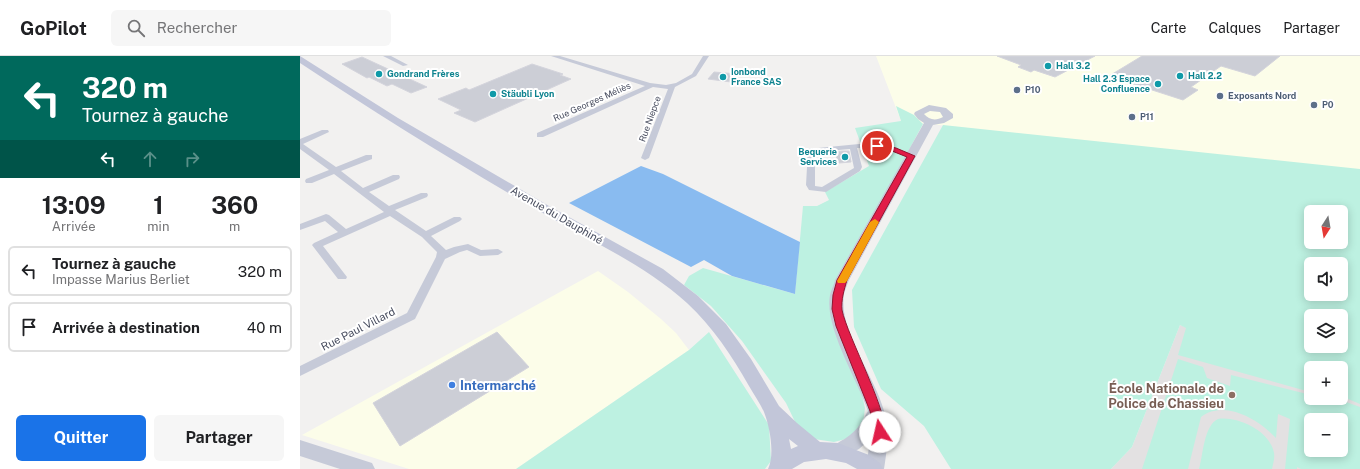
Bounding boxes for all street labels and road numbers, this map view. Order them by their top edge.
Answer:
street label: Rue Georges Méliès [551,79,633,124]
street label: Rue Niepce [636,94,663,143]
street label: Avenue du Dauphiné [509,184,605,246]
street label: Rue Paul Villard [319,305,397,353]

